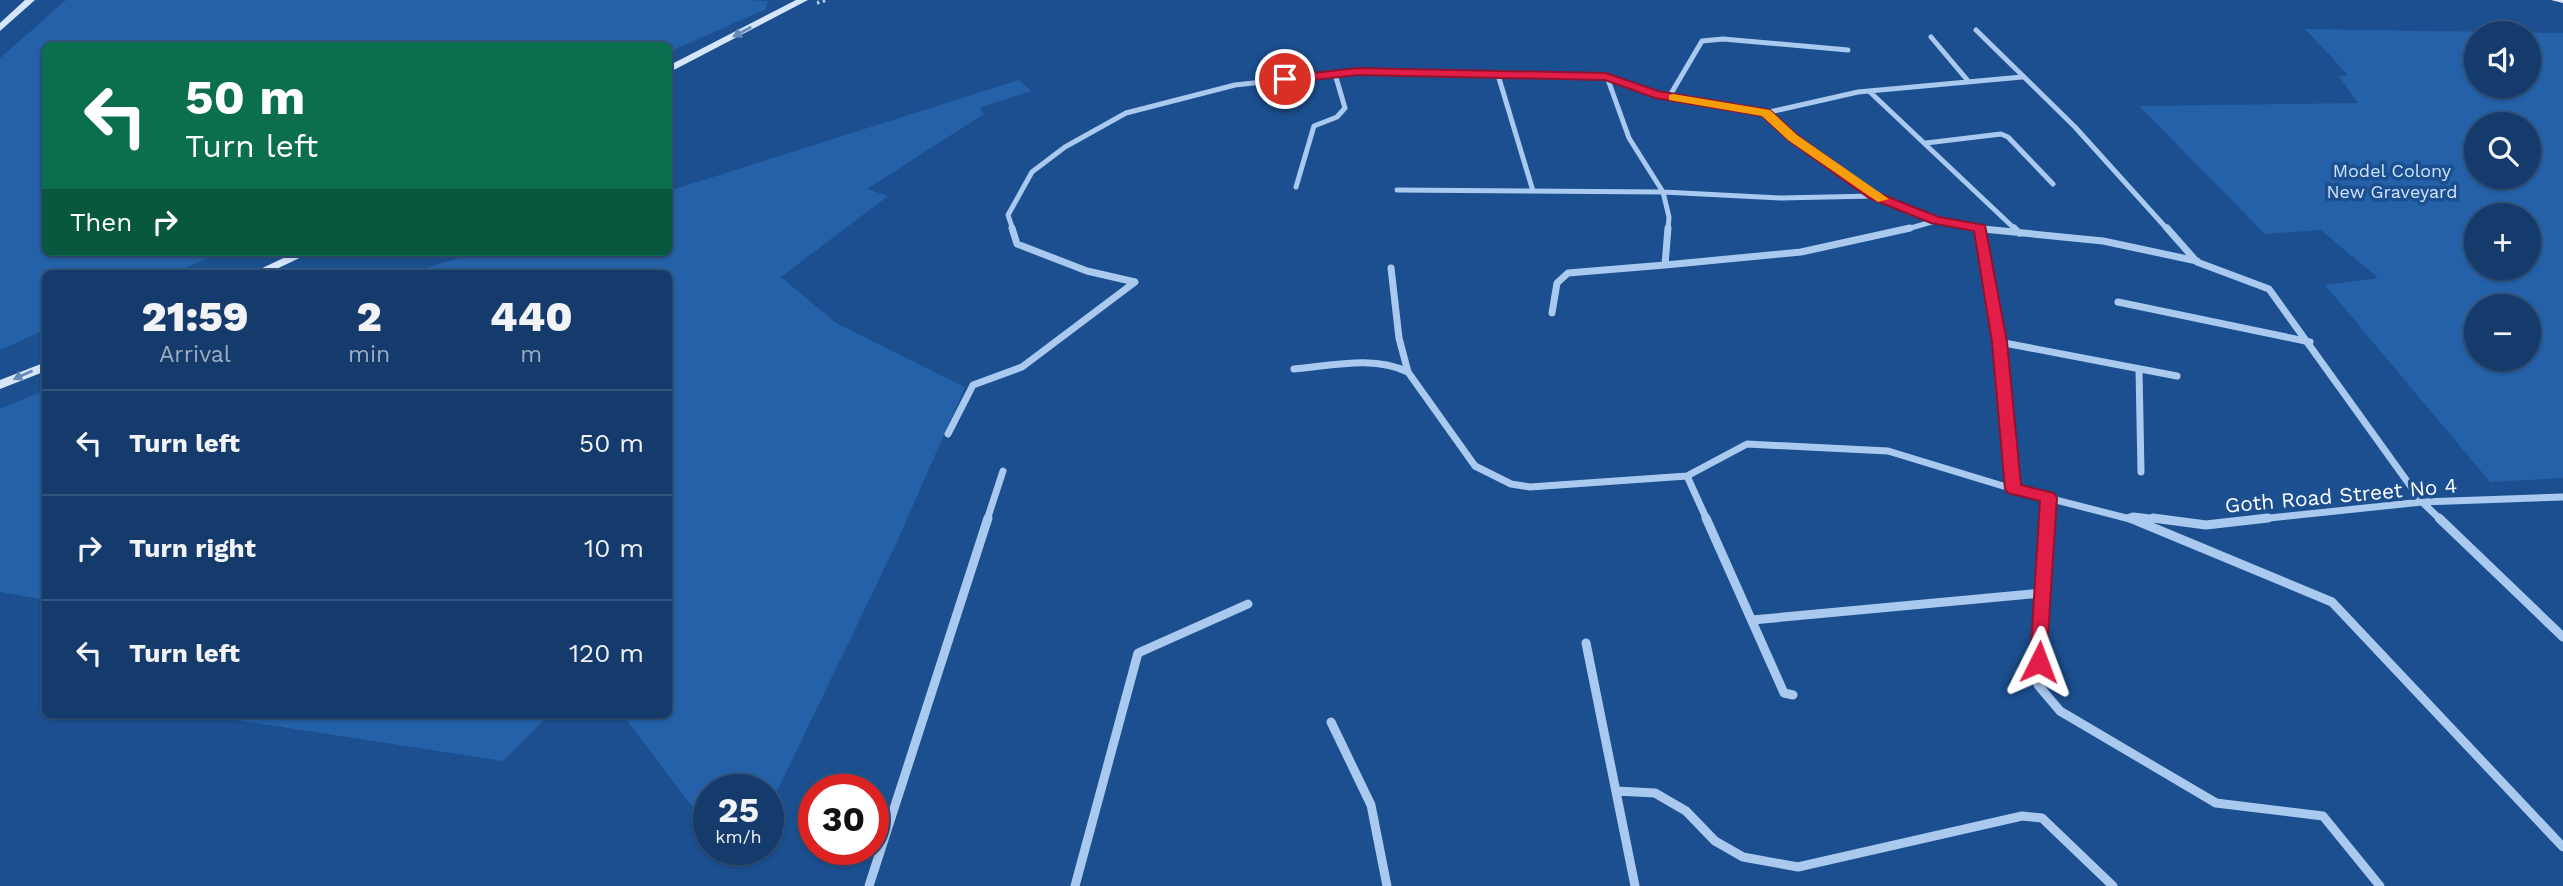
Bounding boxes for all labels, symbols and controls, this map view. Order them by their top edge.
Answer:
map controls [2464,21,2541,371]
button: sound [2464,21,2541,98]
one-way arrow [732,26,752,37]
pin [1255,49,1315,109]
icon: arrive [1266,60,1304,98]
text: 50 m [185,68,305,126]
icon: left [70,70,161,161]
button: search [2464,112,2541,189]
text: Turn left [185,127,318,165]
park label: Model Colony New Graveyard [2327,160,2457,202]
icon: right [146,203,184,241]
button: + [2464,203,2541,280]
text: Then [70,207,132,237]
text: 21:59 [141,292,249,341]
text: 2 [357,292,382,341]
text: 440 [490,292,573,341]
button: − [2464,294,2541,371]
text: Arrival [159,341,231,368]
text: min [348,341,390,368]
text: m [520,341,542,368]
one-way arrow [12,370,33,381]
icon: left [70,424,108,462]
text: Turn left [129,428,240,458]
text: 50 m [579,428,644,458]
street label: Goth Road Street No 4 [2224,472,2458,518]
icon: right [70,529,108,567]
text: Turn right [129,533,256,563]
text: 10 m [584,533,644,563]
position arrow [2002,625,2076,699]
icon: left [70,634,108,672]
text: Turn left [129,638,240,668]
text: 120 m [569,638,644,668]
speed limit sign: 30 [798,774,889,865]
text: 25 [718,789,759,831]
text: km/h [715,826,762,847]

